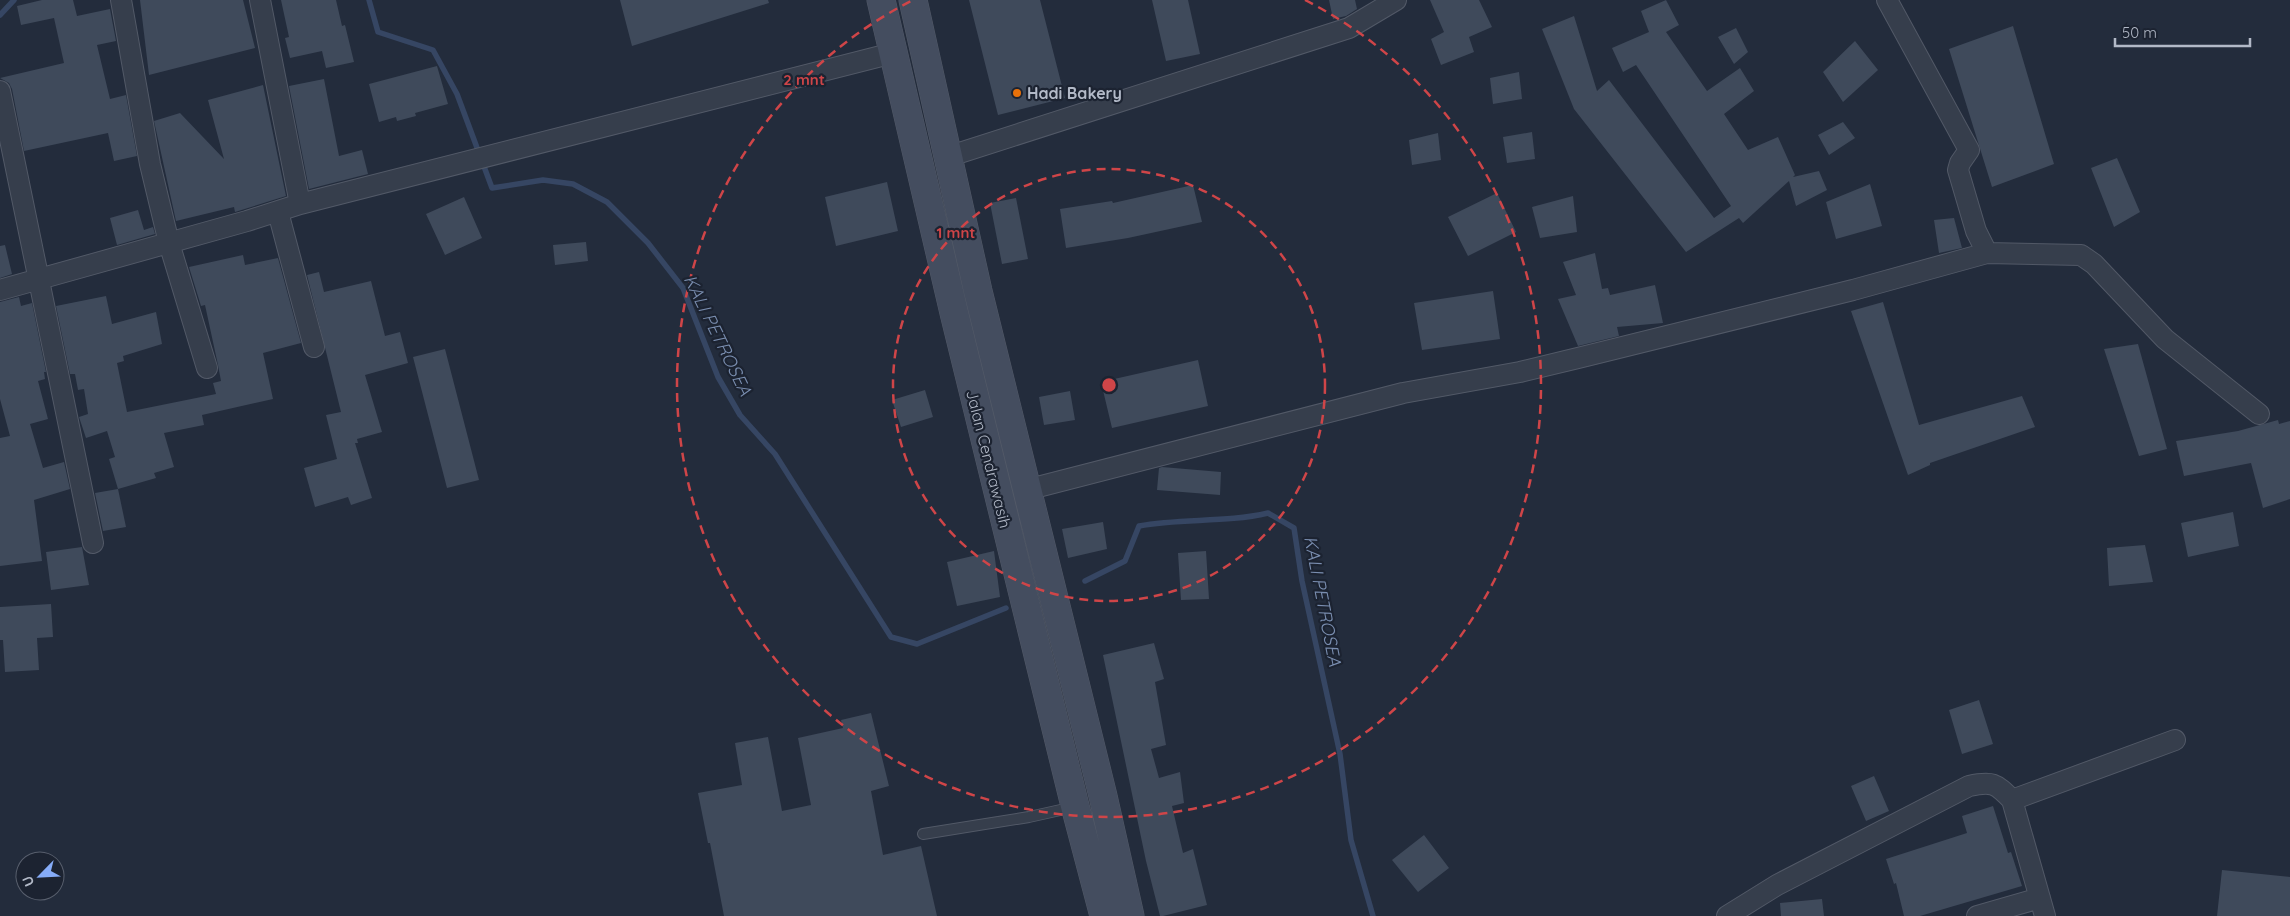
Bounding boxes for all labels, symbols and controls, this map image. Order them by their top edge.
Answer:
scale bar [2115,15,2250,47]
text: 50 m [2122,23,2157,42]
text: 2 mnt [783,70,825,89]
place label: Hadi Bakery [1027,83,1122,103]
marker: Hadi Bakery [1011,87,1023,99]
text: 1 mnt [937,223,975,242]
water label: KALI PETROSEA [679,271,757,400]
centre of rings [1100,376,1118,394]
street label: Jalan Cendrawasih [962,388,1016,530]
water label: KALI PETROSEA [1299,534,1347,668]
north arrow [15,851,65,901]
text: U [18,873,38,889]

